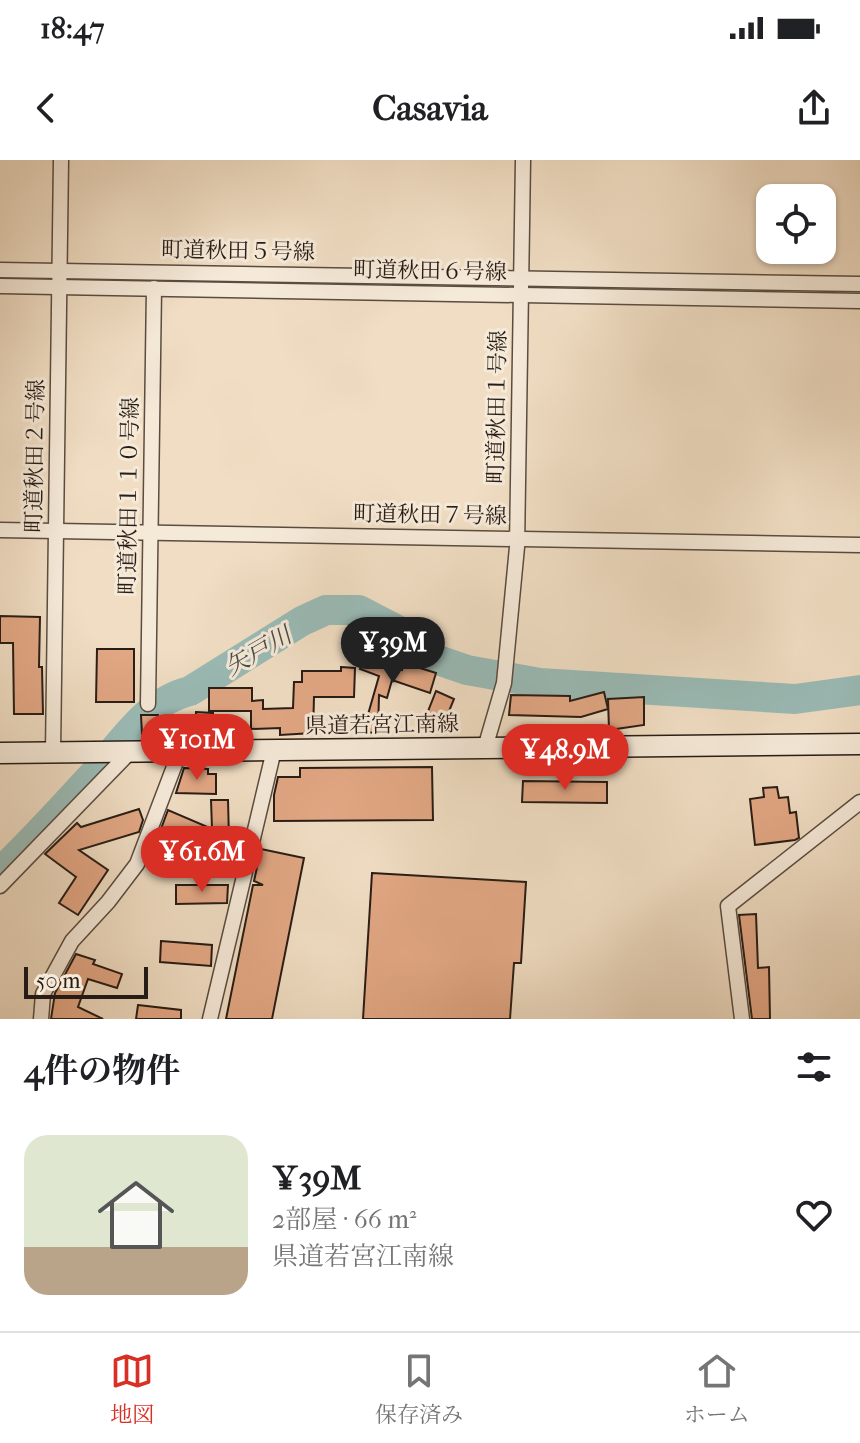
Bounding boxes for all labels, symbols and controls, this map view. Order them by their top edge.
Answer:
text: 18:47 [40,11,104,46]
icon: back [24,86,68,130]
icon: share [792,86,836,130]
text: Casavia [372,87,488,129]
map controls [756,184,836,264]
button: locate [756,184,836,264]
street label: 町道秋田５号線 [161,237,315,265]
street label: 町道秋田６号線 [353,257,507,285]
street label: 町道秋田１号線 [483,330,511,484]
street label: 町道秋田２号線 [21,379,49,533]
street label: 町道秋田１１０号線 [114,397,144,595]
street label: 町道秋田７号線 [353,501,507,529]
pin: ¥39M [346,617,440,685]
water label: 矢戸川 [220,619,299,681]
text: ¥39M [359,627,427,658]
street label: 県道若宮江南線 [305,711,459,739]
pin: ¥101M [141,714,253,782]
text: ¥101M [159,724,235,755]
pin: ¥48.9M [500,724,630,792]
text: ¥48.9M [520,734,610,765]
pin: ¥61.6M [137,826,267,894]
text: ¥61.6M [159,836,245,867]
scale bar [24,963,148,999]
text: 50 m [36,968,81,994]
icon: filters [792,1045,836,1089]
text: 4件の物件 [24,1051,180,1091]
text: ¥39M [272,1158,361,1198]
icon: home [88,1167,184,1263]
icon: heart [792,1193,836,1237]
text: 2部屋 · 66 m² [272,1204,416,1235]
text: 県道若宮江南線 [272,1241,454,1272]
tab: 地図 [110,1349,154,1428]
tab: 保存済み [375,1349,463,1428]
tab: ホーム [684,1349,750,1428]

